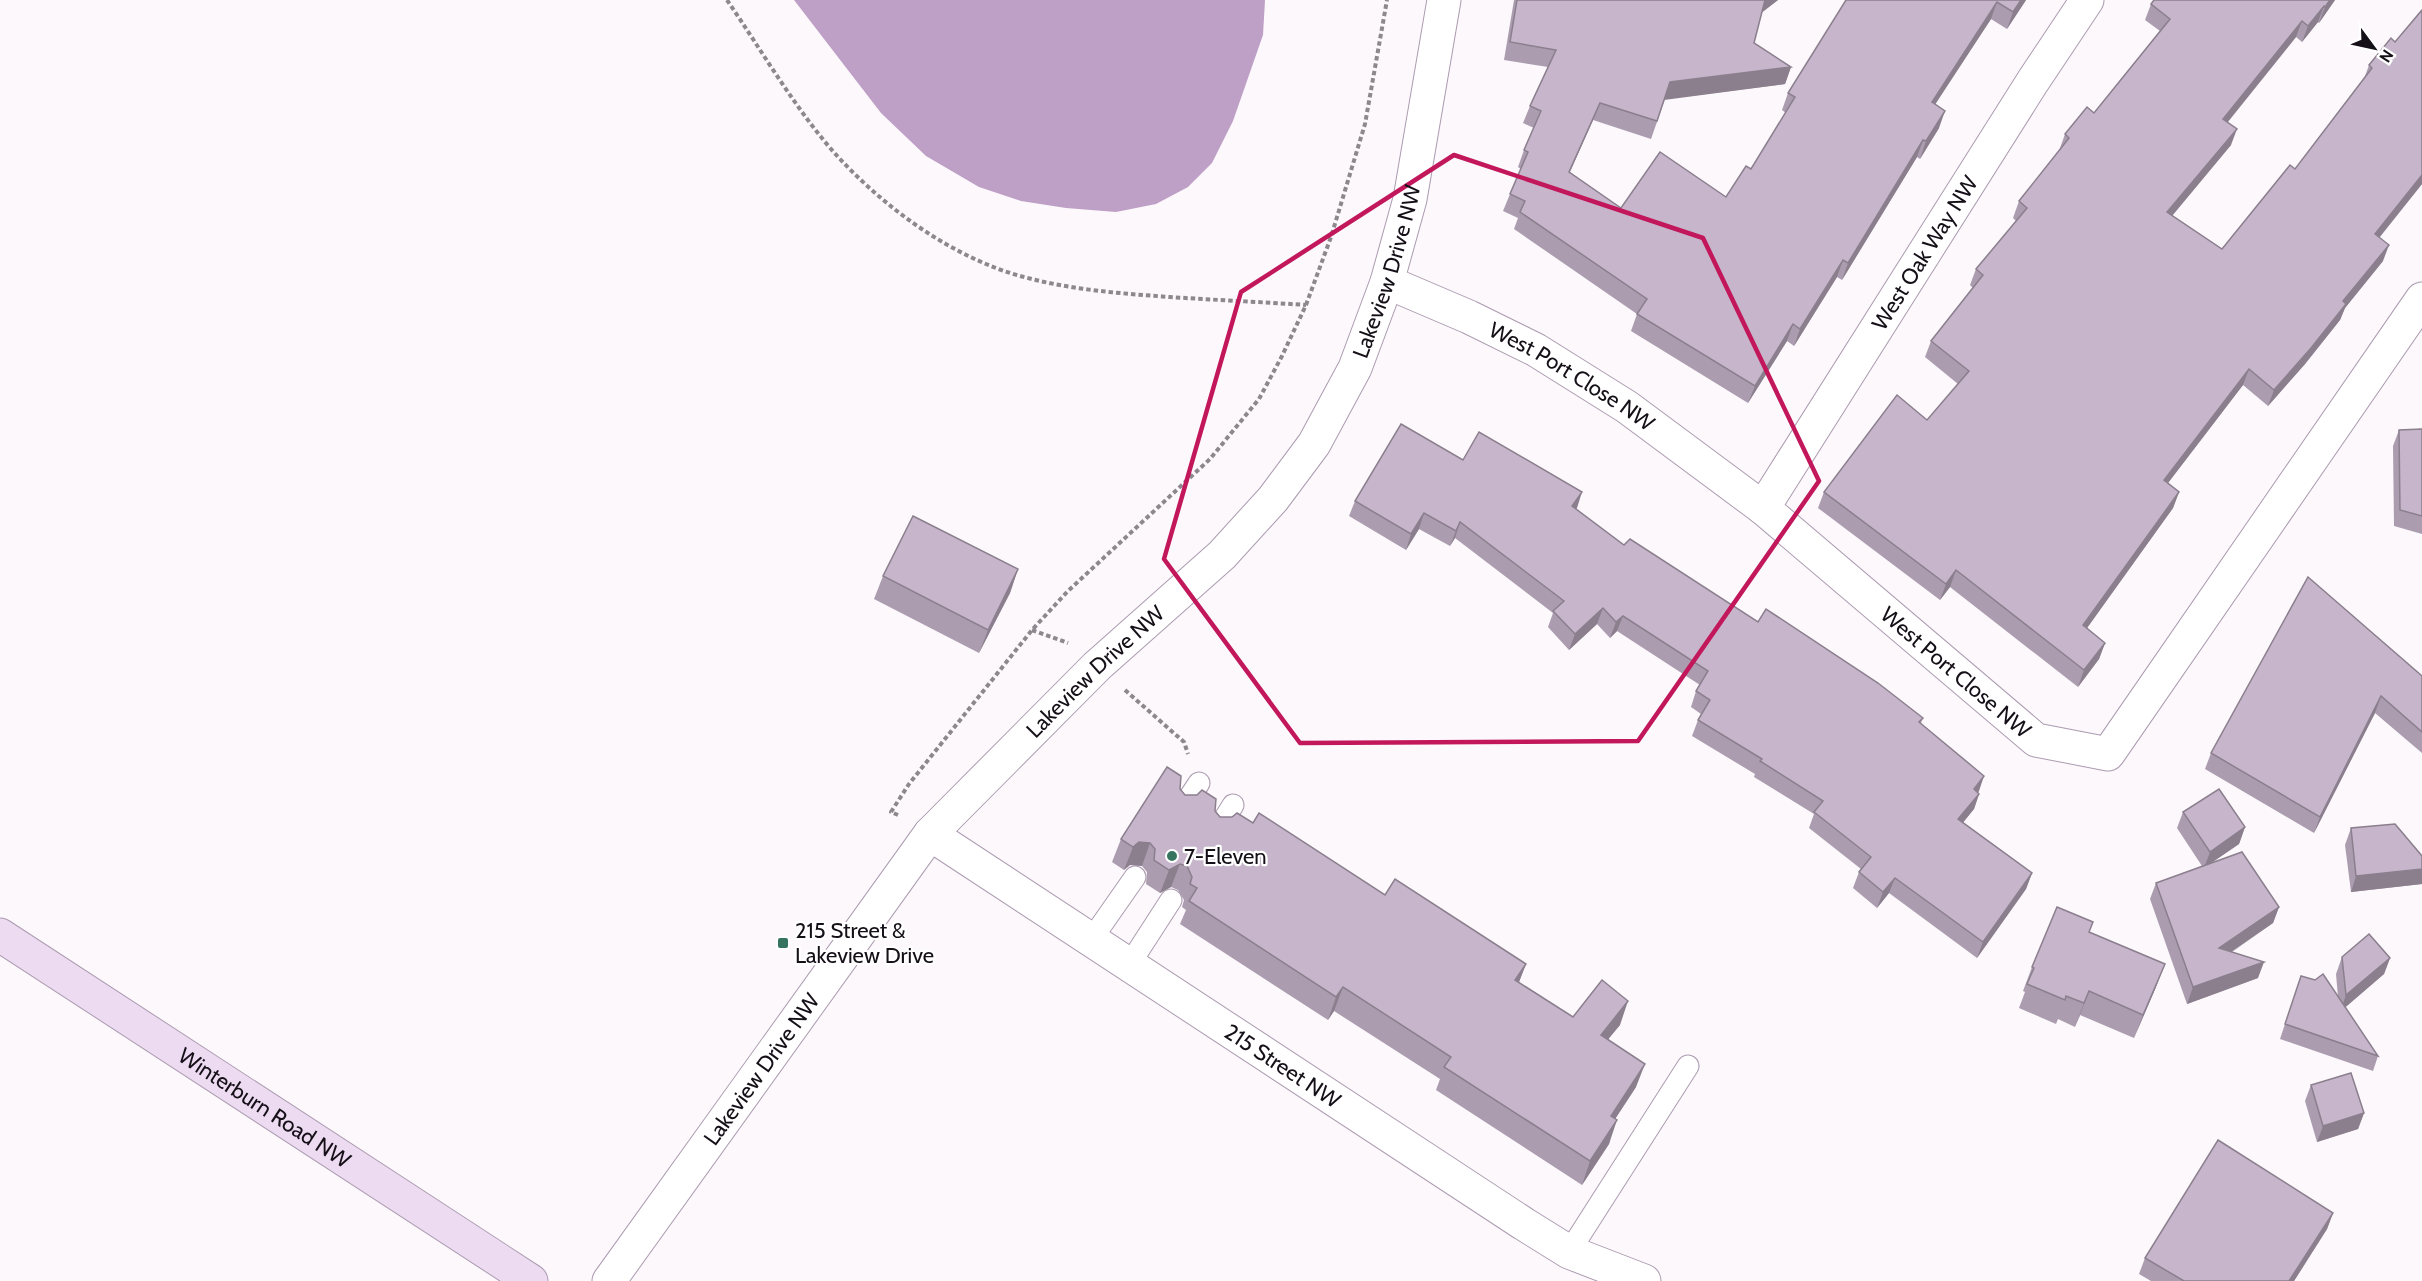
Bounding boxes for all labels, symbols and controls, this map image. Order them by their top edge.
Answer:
north arrow [2344,18,2404,78]
text: N [2375,46,2397,66]
street label: West Oak Way NW [1866,170,1983,335]
street label: Lakeview Drive NW [1346,182,1426,362]
street label: West Port Close NW [1485,316,1660,437]
street label: Lakeview Drive NW [1020,599,1170,743]
street label: West Port Close NW [1875,601,2037,744]
place label: 7-Eleven [1184,843,1267,870]
marker: 7-Eleven [1165,849,1179,863]
place label: 215 Street & Lakeview Drive [795,917,934,969]
marker: 215 Street & Lakeview Drive [776,936,790,950]
street label: Lakeview Drive NW [698,988,825,1150]
street label: 215 Street NW [1220,1018,1346,1114]
street label: Winterburn Road NW [174,1042,356,1174]

